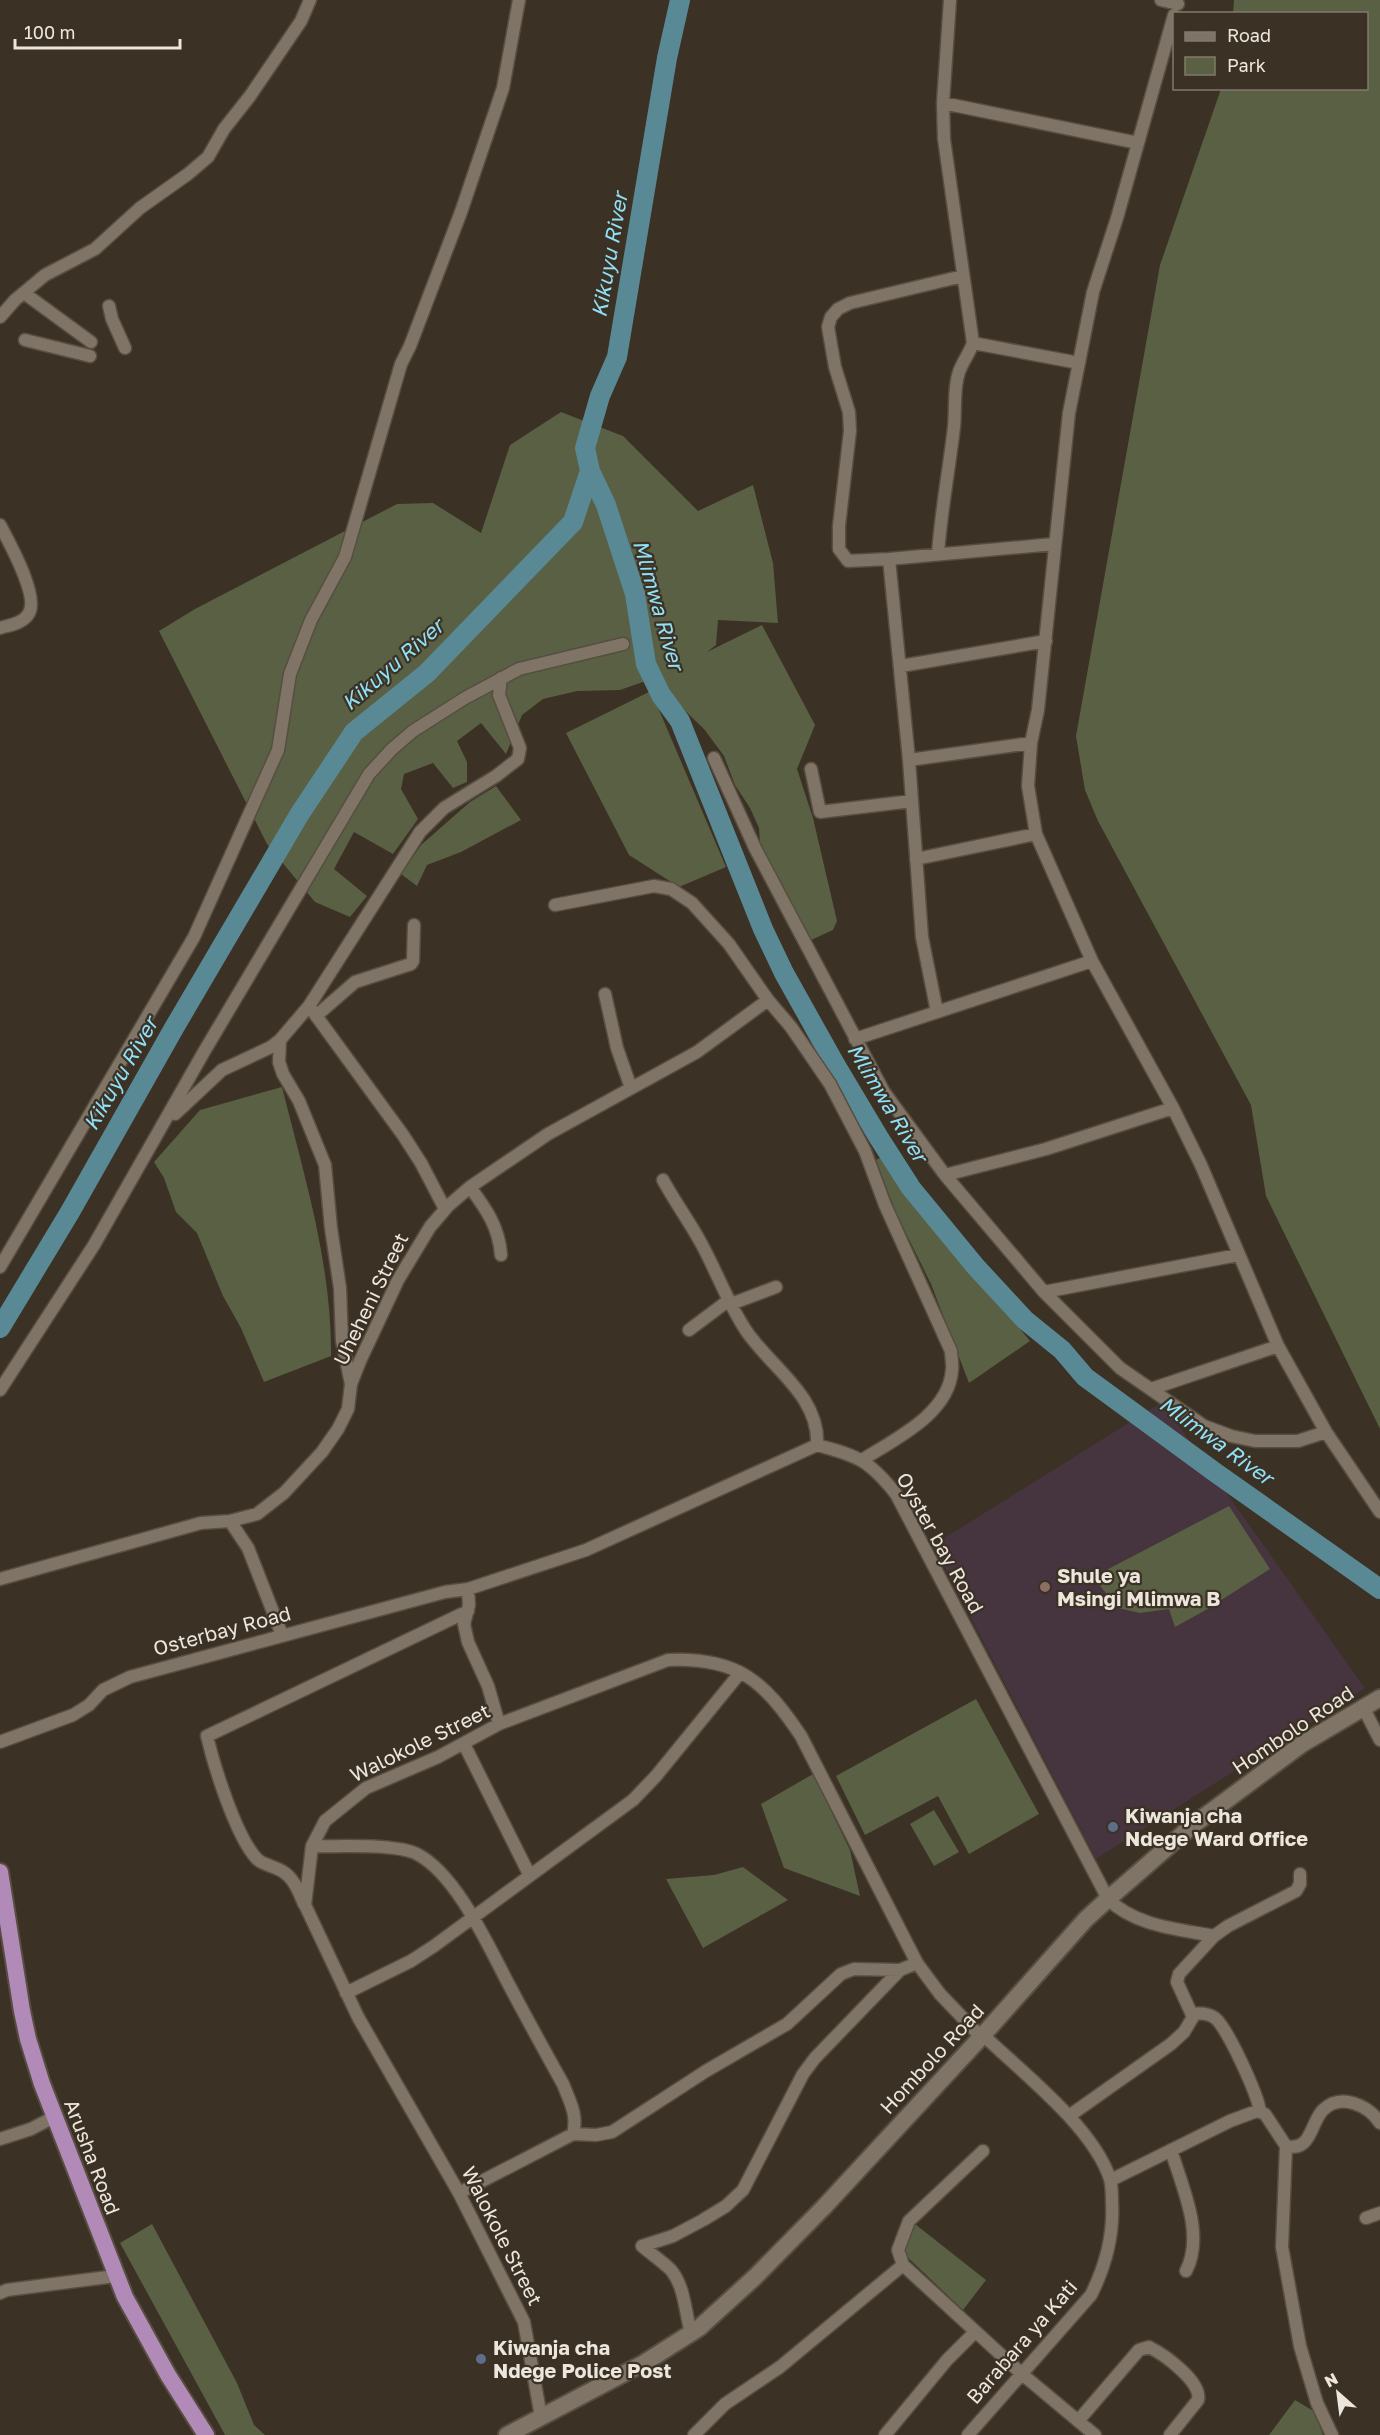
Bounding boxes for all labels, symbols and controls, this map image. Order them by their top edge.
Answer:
scale bar [15,12,180,50]
legend [1173,12,1368,90]
text: 100 m [24,21,75,43]
text: Road [1227,24,1271,46]
text: Park [1227,54,1266,76]
water label: Kikuyu River [585,188,633,319]
water label: Mlimwa River [628,537,691,675]
water label: Kikuyu River [336,611,451,715]
water label: Kikuyu River [77,1010,164,1135]
water label: Mlimwa River [842,1038,935,1169]
street label: Uheheni Street [328,1228,413,1369]
water label: Mlimwa River [1155,1390,1281,1492]
street label: Oyster bay Road [892,1468,990,1617]
place label: Shule ya Msingi Mlimwa B [1057,1563,1220,1610]
marker: Shule ya Msingi Mlimwa B [1038,1580,1052,1594]
street label: Osterbay Road [150,1600,293,1660]
street label: Hombolo Road [1227,1680,1358,1779]
street label: Walokole Street [346,1698,493,1786]
place label: Kiwanja cha Ndege Ward Office [1125,1803,1308,1850]
marker: Kiwanja cha Ndege Ward Office [1106,1820,1120,1834]
street label: Hombolo Road [874,1998,988,2118]
street label: Arusha Road [60,2096,126,2218]
street label: Walokole Street [458,2162,548,2309]
street label: Barabara ya Kati [961,2275,1081,2408]
place label: Kiwanja cha Ndege Police Post [493,2335,671,2382]
marker: Kiwanja cha Ndege Police Post [474,2352,488,2366]
north arrow [1308,2363,1368,2423]
text: N [1321,2368,1341,2391]

